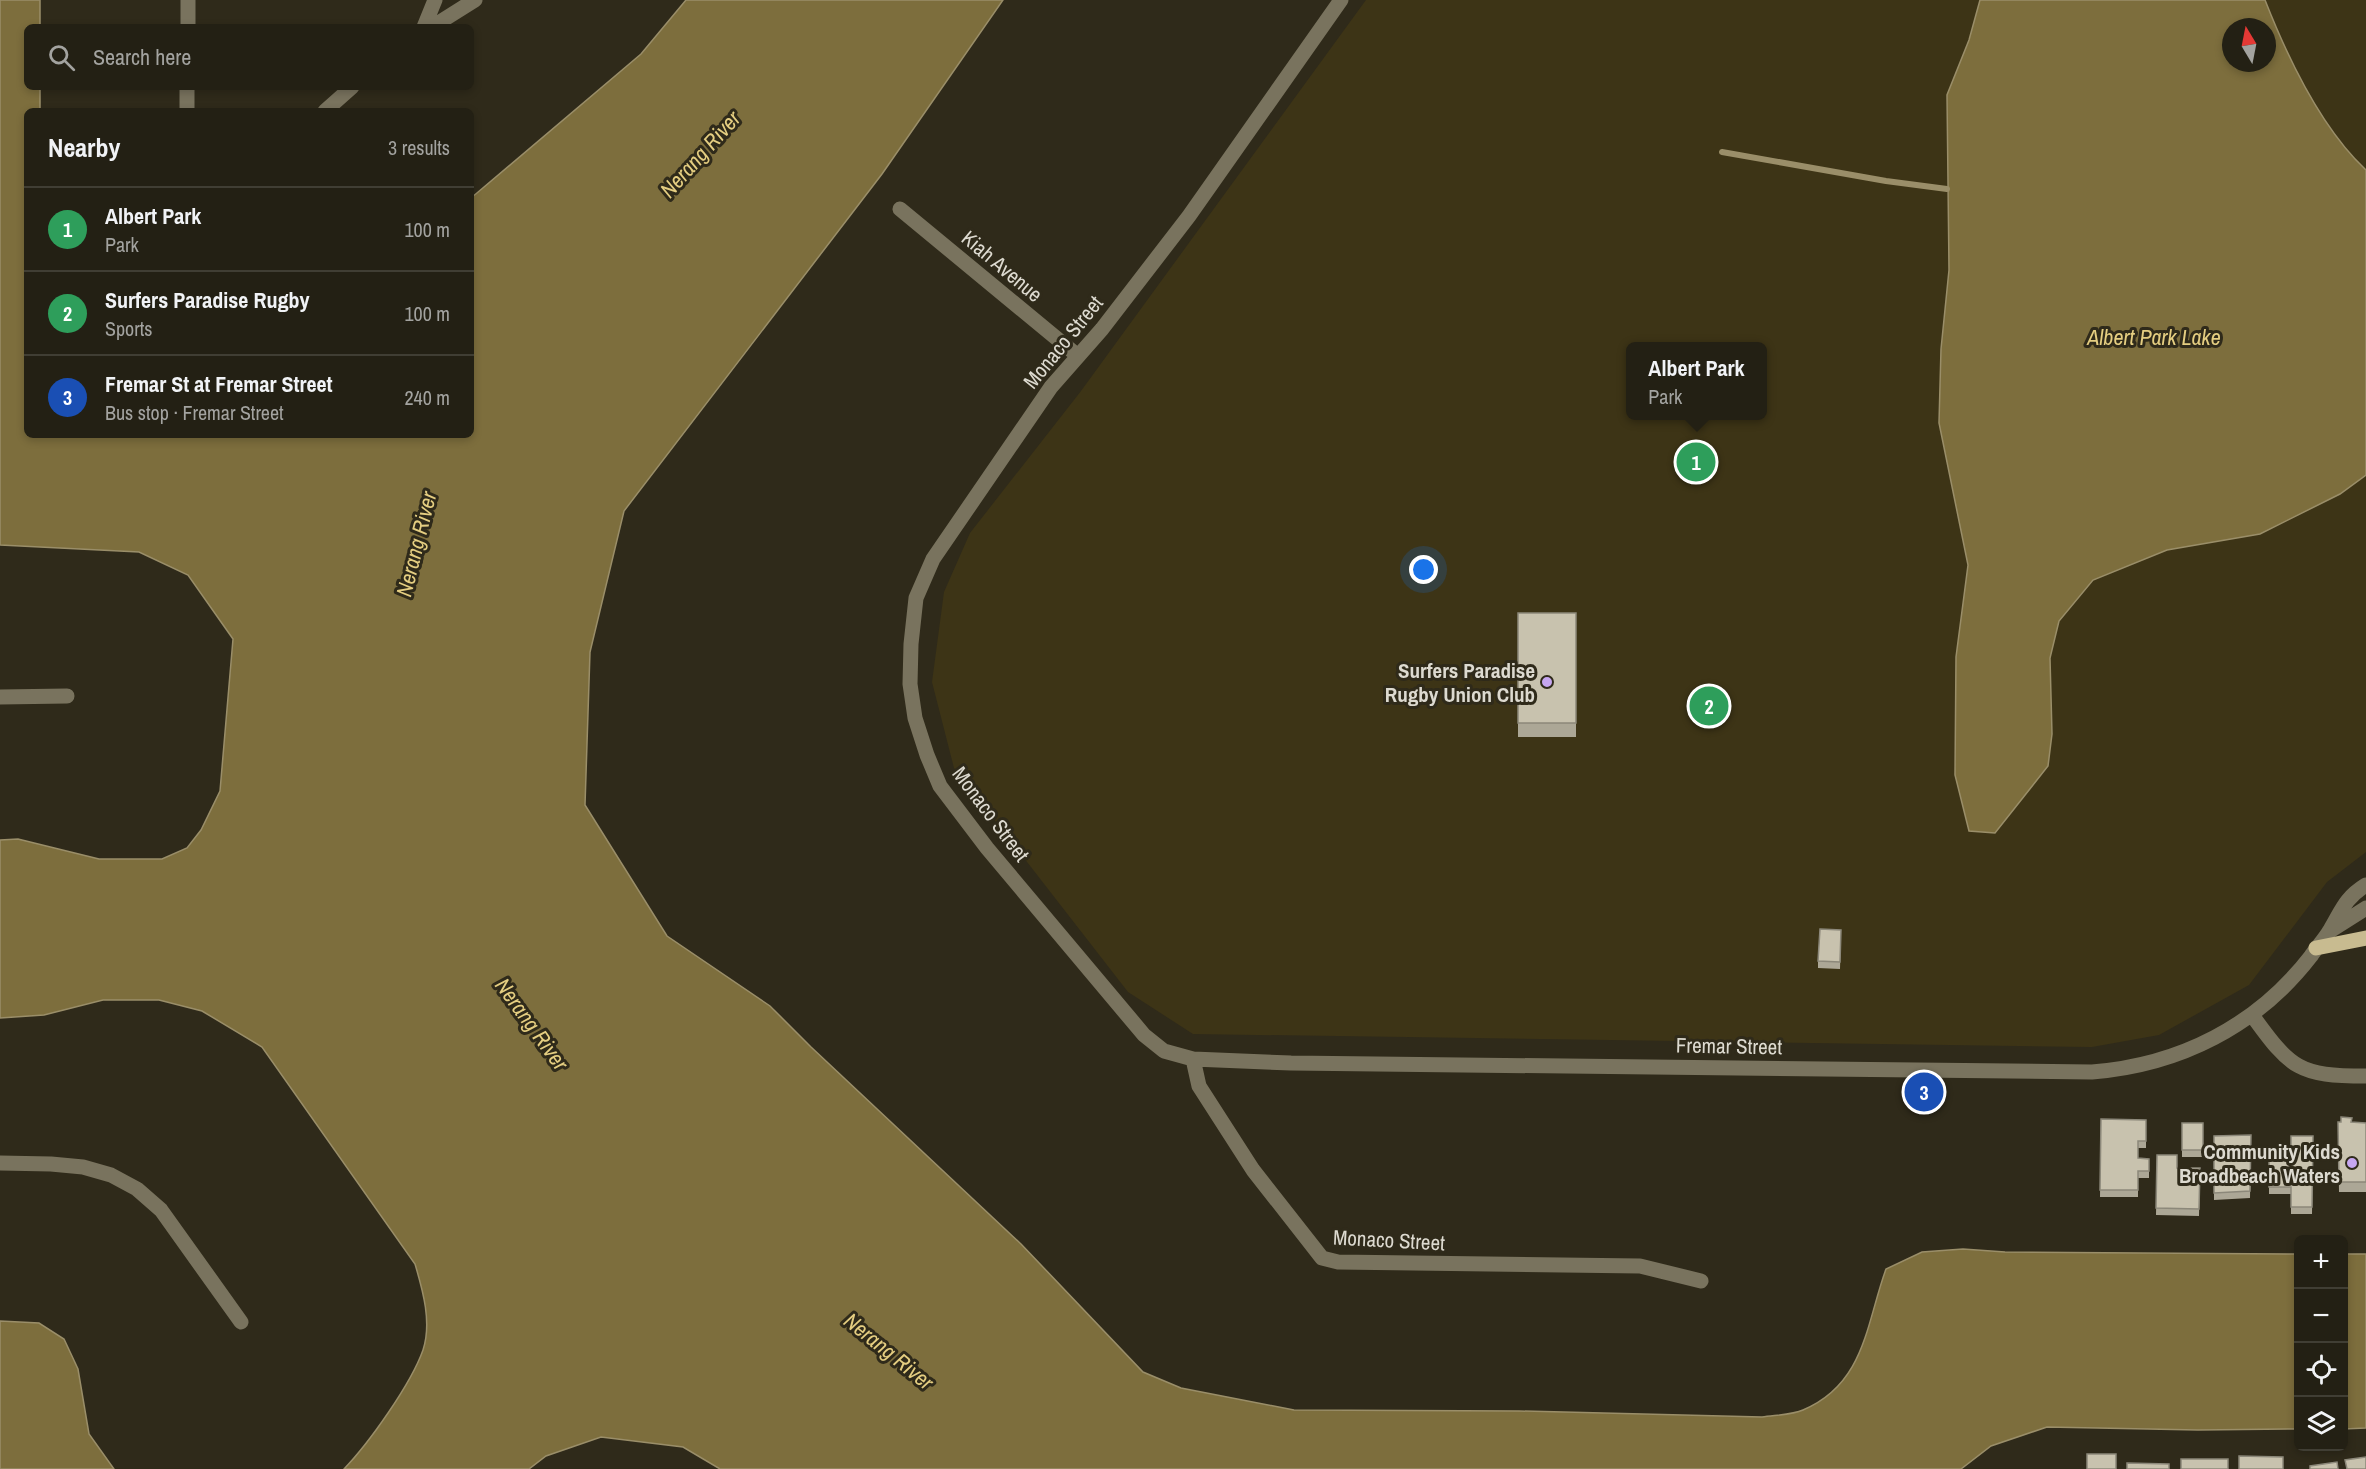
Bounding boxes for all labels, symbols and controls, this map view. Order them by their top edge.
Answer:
north arrow [2222,18,2276,72]
search box [24,24,474,90]
icon: search [45,41,78,74]
text: Search here [93,42,191,72]
water label: Nerang River [653,103,748,204]
text: Nearby [48,130,120,165]
text: 3 results [388,134,450,161]
text: Albert Park [105,201,201,231]
text: 1 [63,216,72,243]
text: 100 m [404,216,450,243]
street label: Kiah Avenue [955,224,1049,308]
text: Park [105,231,139,258]
text: Surfers Paradise Rugby [105,285,310,315]
street label: Monaco Street [1016,289,1110,395]
text: 2 [63,300,72,327]
text: 100 m [404,300,450,327]
text: Sports [105,315,152,342]
water label: Albert Park Lake [2086,322,2221,352]
popup [1626,342,1767,420]
text: Albert Park [1648,353,1745,383]
text: Fremar St at Fremar Street [105,369,333,399]
text: Park [1648,383,1682,410]
text: 3 [63,384,72,411]
text: 240 m [404,384,450,411]
text: Bus stop · Fremar Street [105,399,284,426]
pin: 1 [1676,440,1716,484]
water label: Nerang River [388,487,444,600]
your location [1409,555,1438,584]
place label: Surfers Paradise Rugby Union Club [1385,656,1535,709]
marker: Surfers Paradise Rugby Union Club [1540,675,1554,689]
pin: 2 [1690,684,1728,728]
street label: Monaco Street [946,761,1036,868]
water label: Nerang River [488,972,576,1077]
street label: Fremar Street [1676,1031,1783,1061]
pin: 3 [1904,1070,1944,1114]
place label: Community Kids Broadbeach Waters [2179,1137,2340,1190]
marker: Community Kids Broadbeach Waters [2345,1156,2359,1170]
street label: Monaco Street [1332,1223,1446,1257]
map controls [2294,1235,2348,1451]
button: + [2294,1235,2348,1289]
button: − [2294,1289,2348,1343]
water label: Nerang River [838,1306,941,1397]
button: locate [2294,1343,2348,1397]
button: layers [2294,1397,2348,1451]

